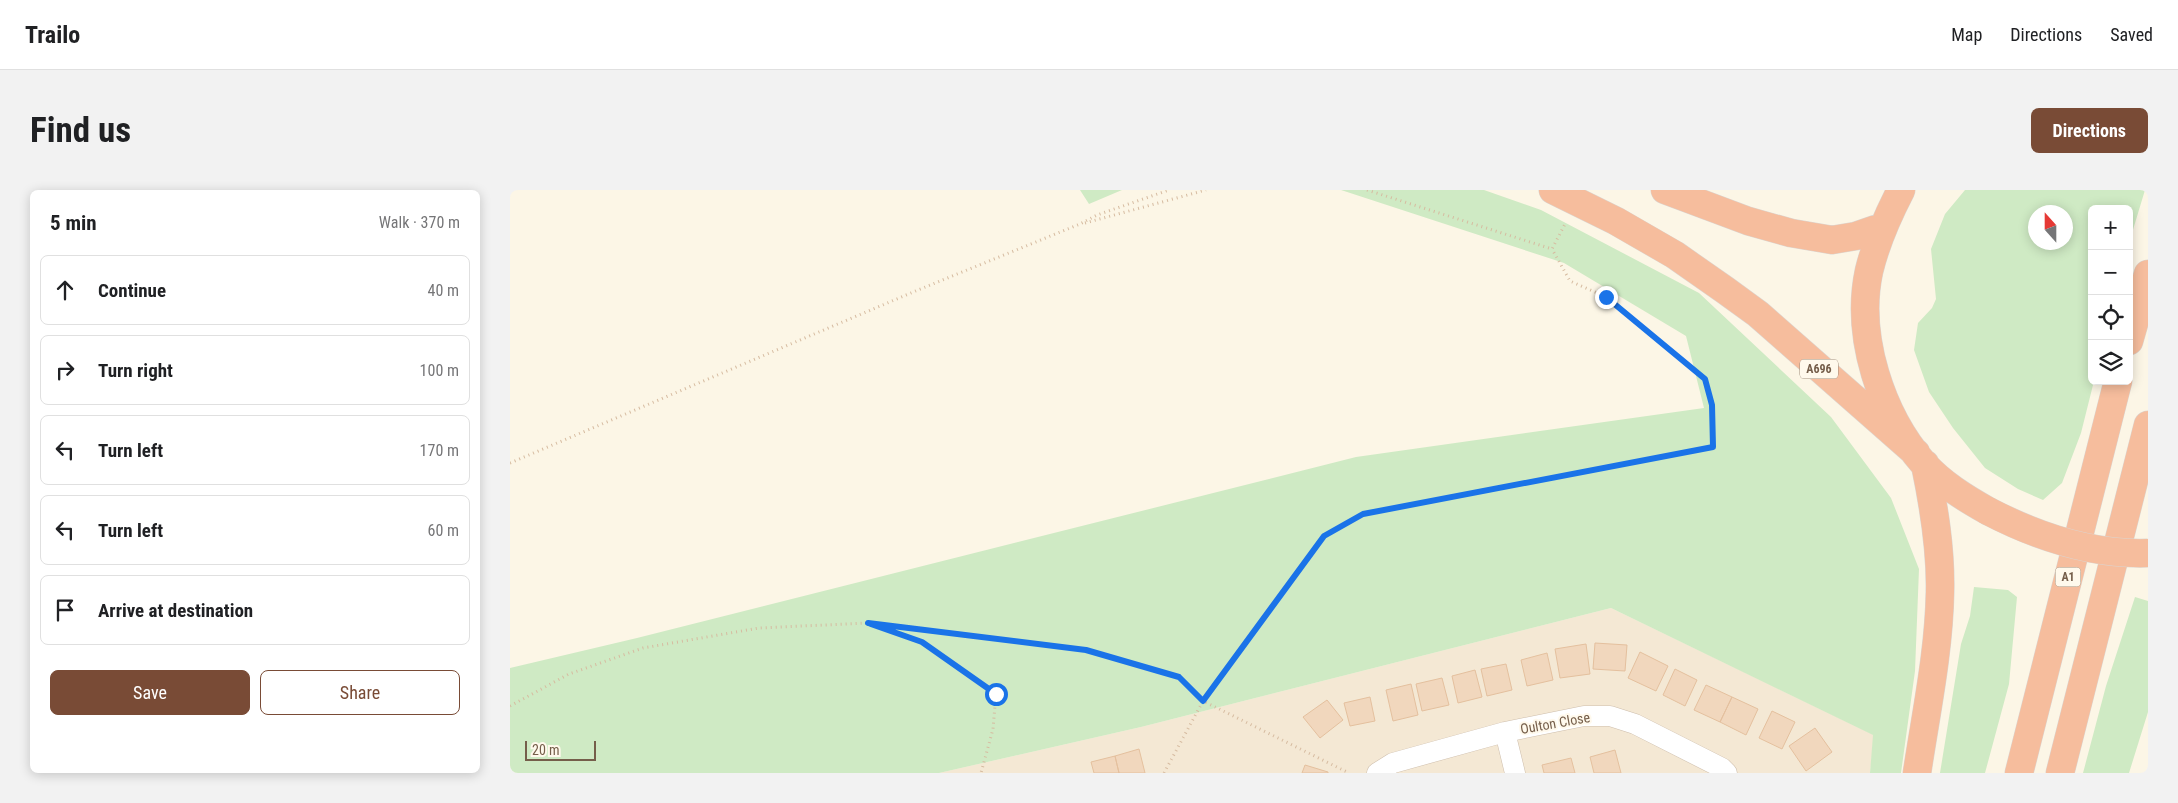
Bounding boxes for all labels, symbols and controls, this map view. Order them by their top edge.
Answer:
text: Trailo [25,21,80,49]
text: Map [1951,24,1982,45]
text: Directions [2010,24,2082,45]
text: Saved [2110,24,2153,45]
button: Directions [2031,108,2148,153]
text: Find us [30,110,131,151]
north arrow [2028,205,2073,250]
map controls [2088,205,2133,385]
button: + [2088,205,2133,250]
text: 5 min [50,211,97,235]
text: Walk · 370 m [379,213,460,232]
button: − [2088,250,2133,295]
icon: ahead [51,276,79,304]
text: Continue [98,279,166,302]
text: 40 m [427,281,459,300]
route end [1595,286,1618,309]
button: locate [2088,295,2133,340]
button: layers [2088,340,2133,385]
icon: right [51,356,79,384]
text: Turn right [98,359,173,382]
road number: A696 [1800,360,1838,378]
text: 100 m [420,361,459,380]
icon: left [51,436,79,464]
text: Turn left [98,439,163,462]
text: 170 m [420,441,459,460]
icon: left [51,516,79,544]
text: Turn left [98,519,163,542]
text: 60 m [427,521,459,540]
road number: A1 [2056,568,2080,587]
icon: arrive [51,596,79,624]
text: Arrive at destination [98,599,253,622]
button: Save [50,670,250,715]
button: Share [260,670,460,715]
route start [985,683,1008,706]
street label: Oulton Close [1519,709,1592,737]
scale bar [525,738,596,761]
text: 20 m [532,742,560,758]

